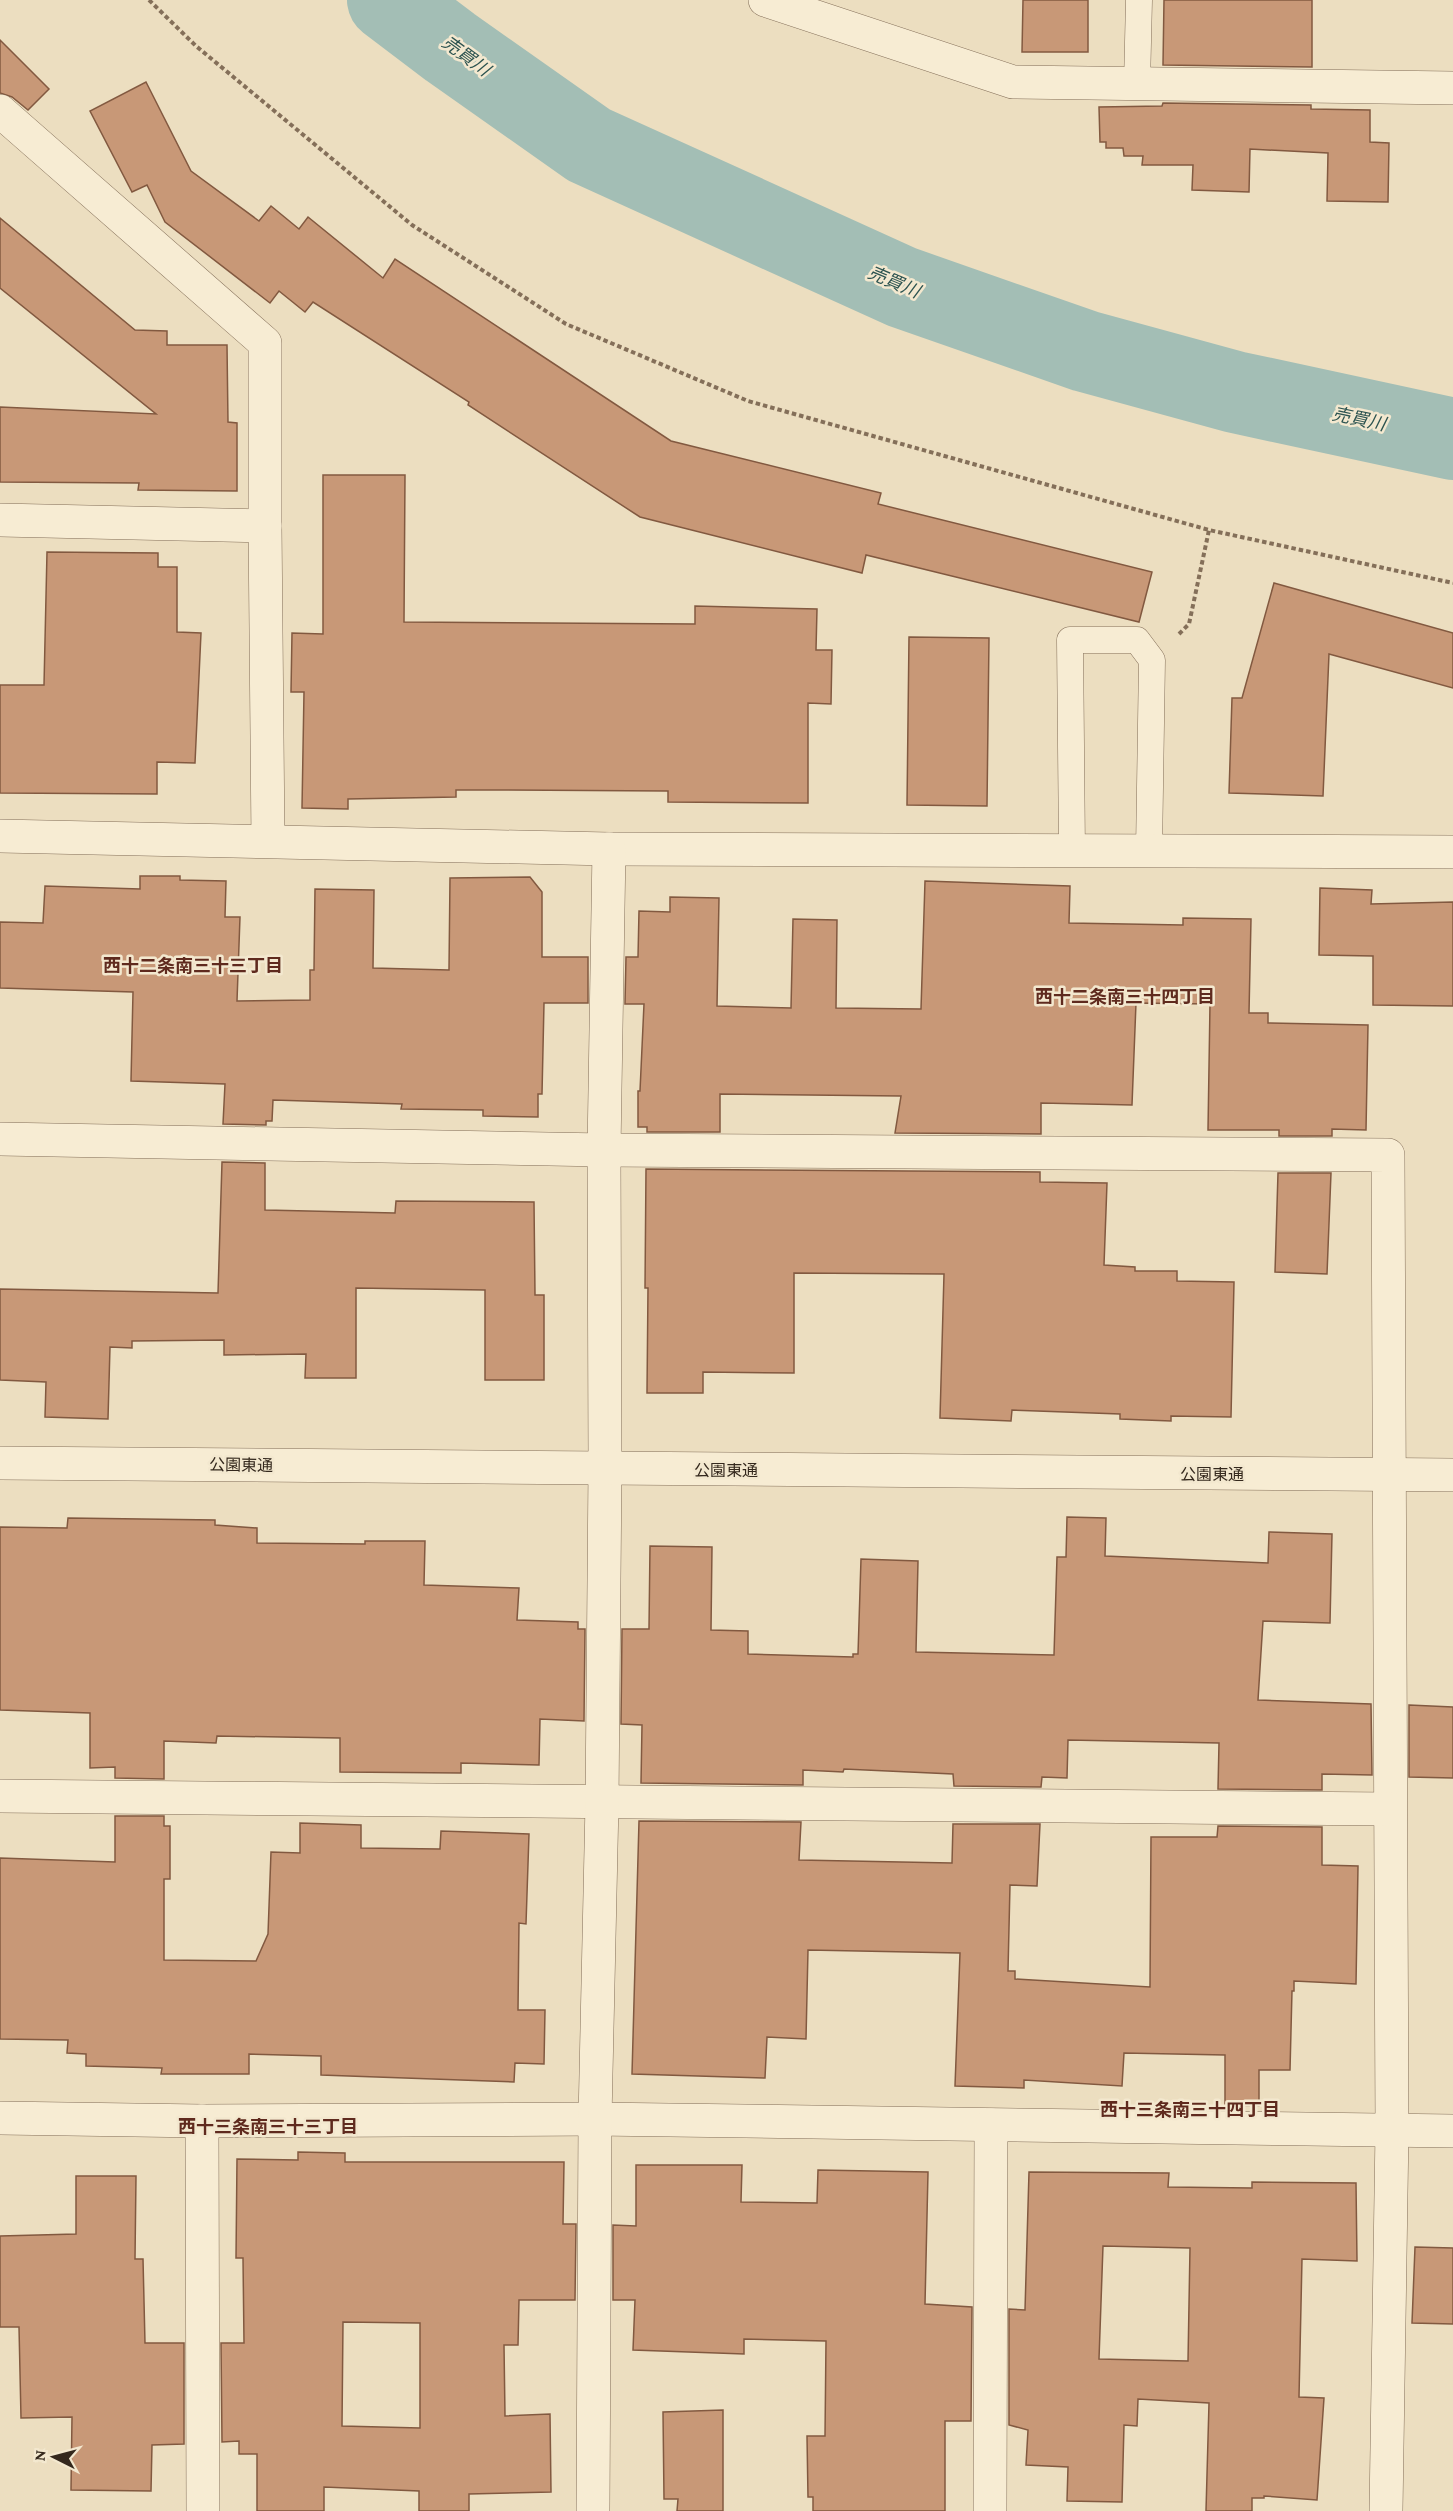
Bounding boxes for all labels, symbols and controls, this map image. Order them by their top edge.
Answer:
water label: 売買川 [438,32,495,81]
water label: 売買川 [865,262,925,303]
water label: 売買川 [1331,404,1389,435]
district label: 西十二条南三十三丁目 [103,956,283,976]
district label: 西十二条南三十四丁目 [1035,987,1215,1007]
street label: 公園東通 [209,1456,273,1474]
street label: 公園東通 [694,1462,758,1479]
street label: 公園東通 [1180,1466,1244,1483]
district label: 西十三条南三十四丁目 [1100,2100,1280,2120]
district label: 西十三条南三十三丁目 [178,2117,358,2137]
north arrow [24,2427,84,2487]
text: N [31,2449,49,2462]

